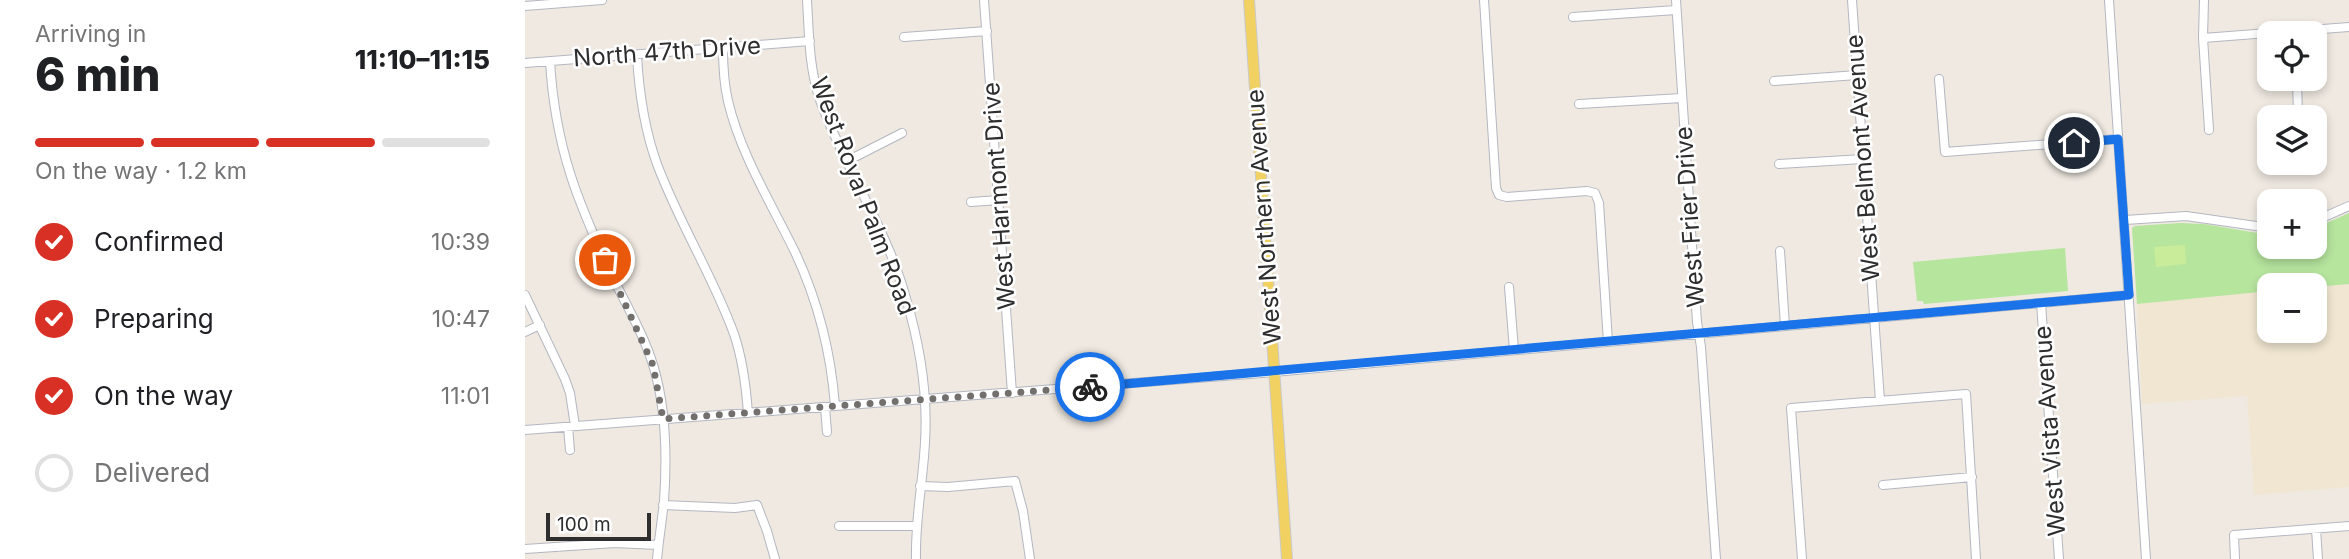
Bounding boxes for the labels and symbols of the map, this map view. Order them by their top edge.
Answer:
street label: North 47th Drive [572,30,762,73]
street label: West Belmont Avenue [1839,33,1886,283]
street label: West Royal Palm Road [805,73,922,319]
street label: West Harmont Drive [976,81,1021,311]
street label: West Northern Avenue [1240,88,1287,346]
pin [2044,113,2104,173]
street label: West Frier Drive [1669,125,1710,309]
pin [575,230,635,290]
street label: West Vista Avenue [2028,325,2071,537]
courier [1055,352,1125,422]
scale bar [546,510,651,542]

